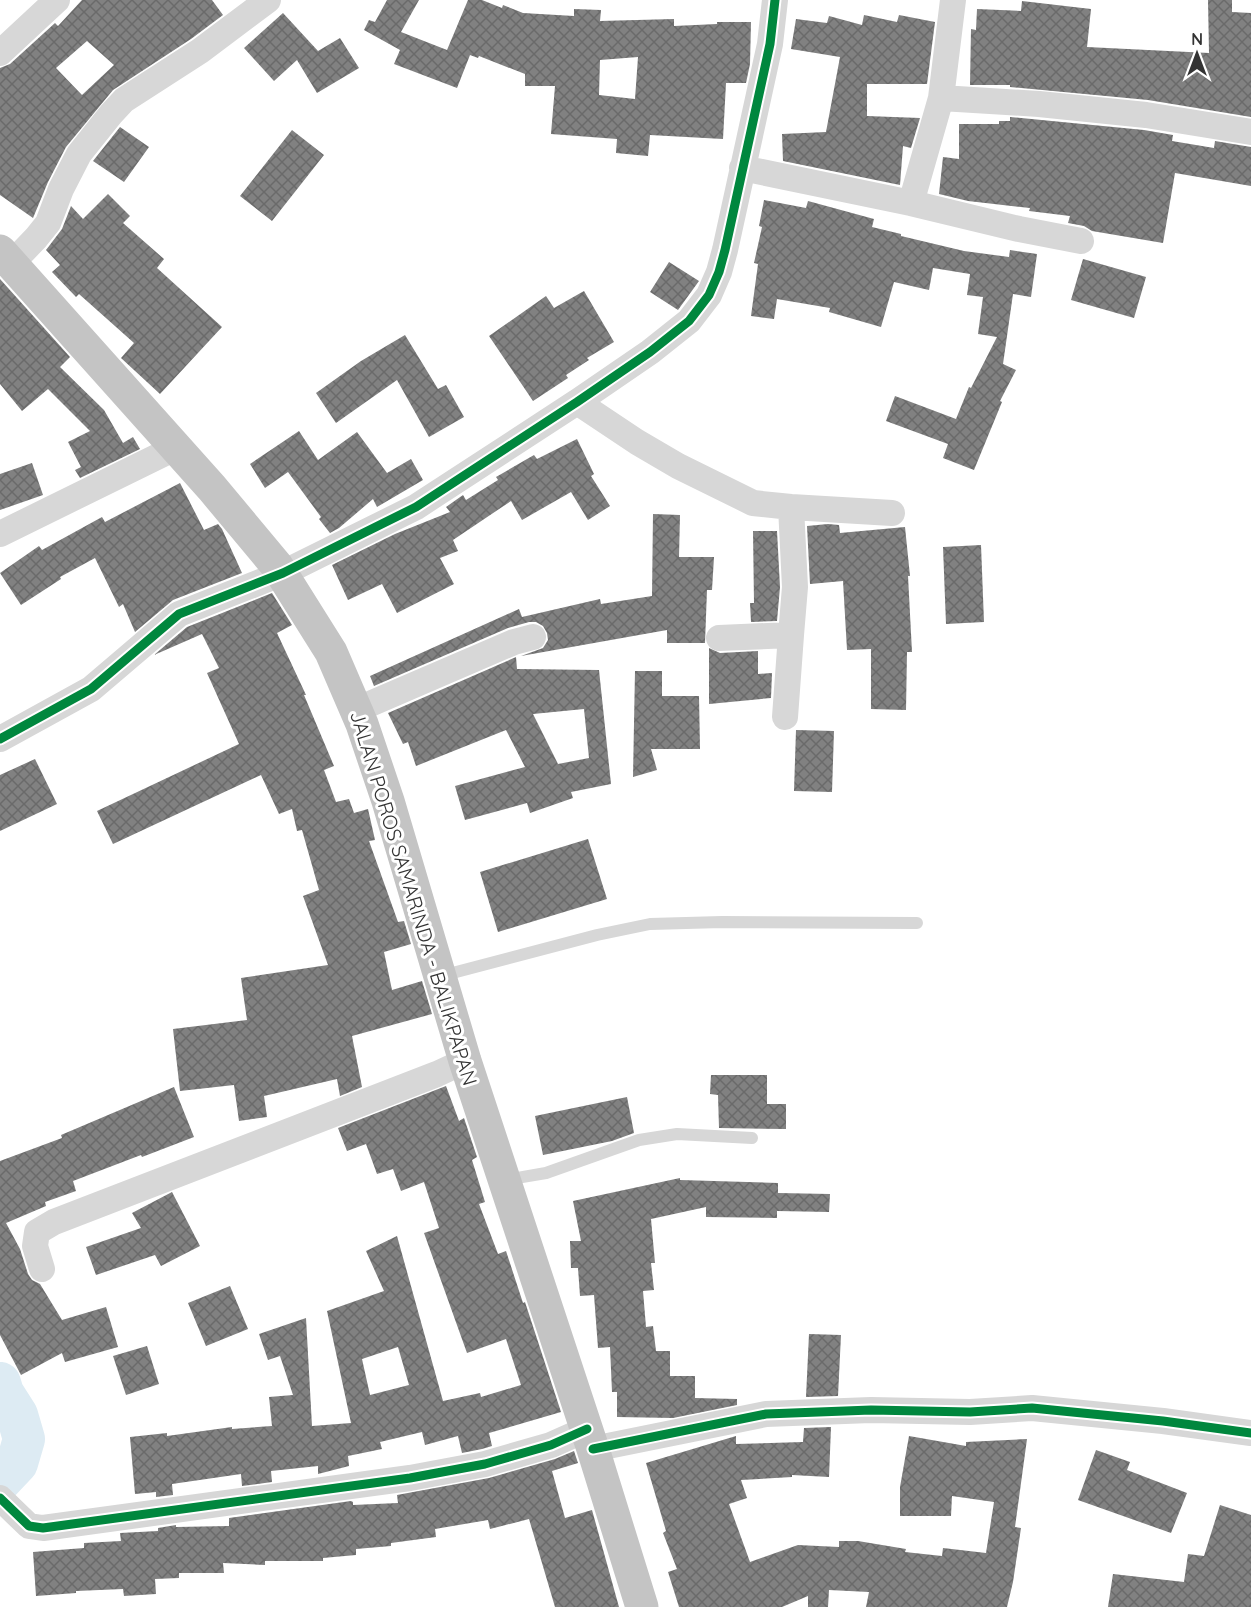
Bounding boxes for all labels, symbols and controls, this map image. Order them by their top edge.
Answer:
north arrow [1167,24,1227,84]
text: N [1191,29,1203,49]
street label: JALAN POROS SAMARINDA - BALIKPAPAN [345,708,483,1088]

